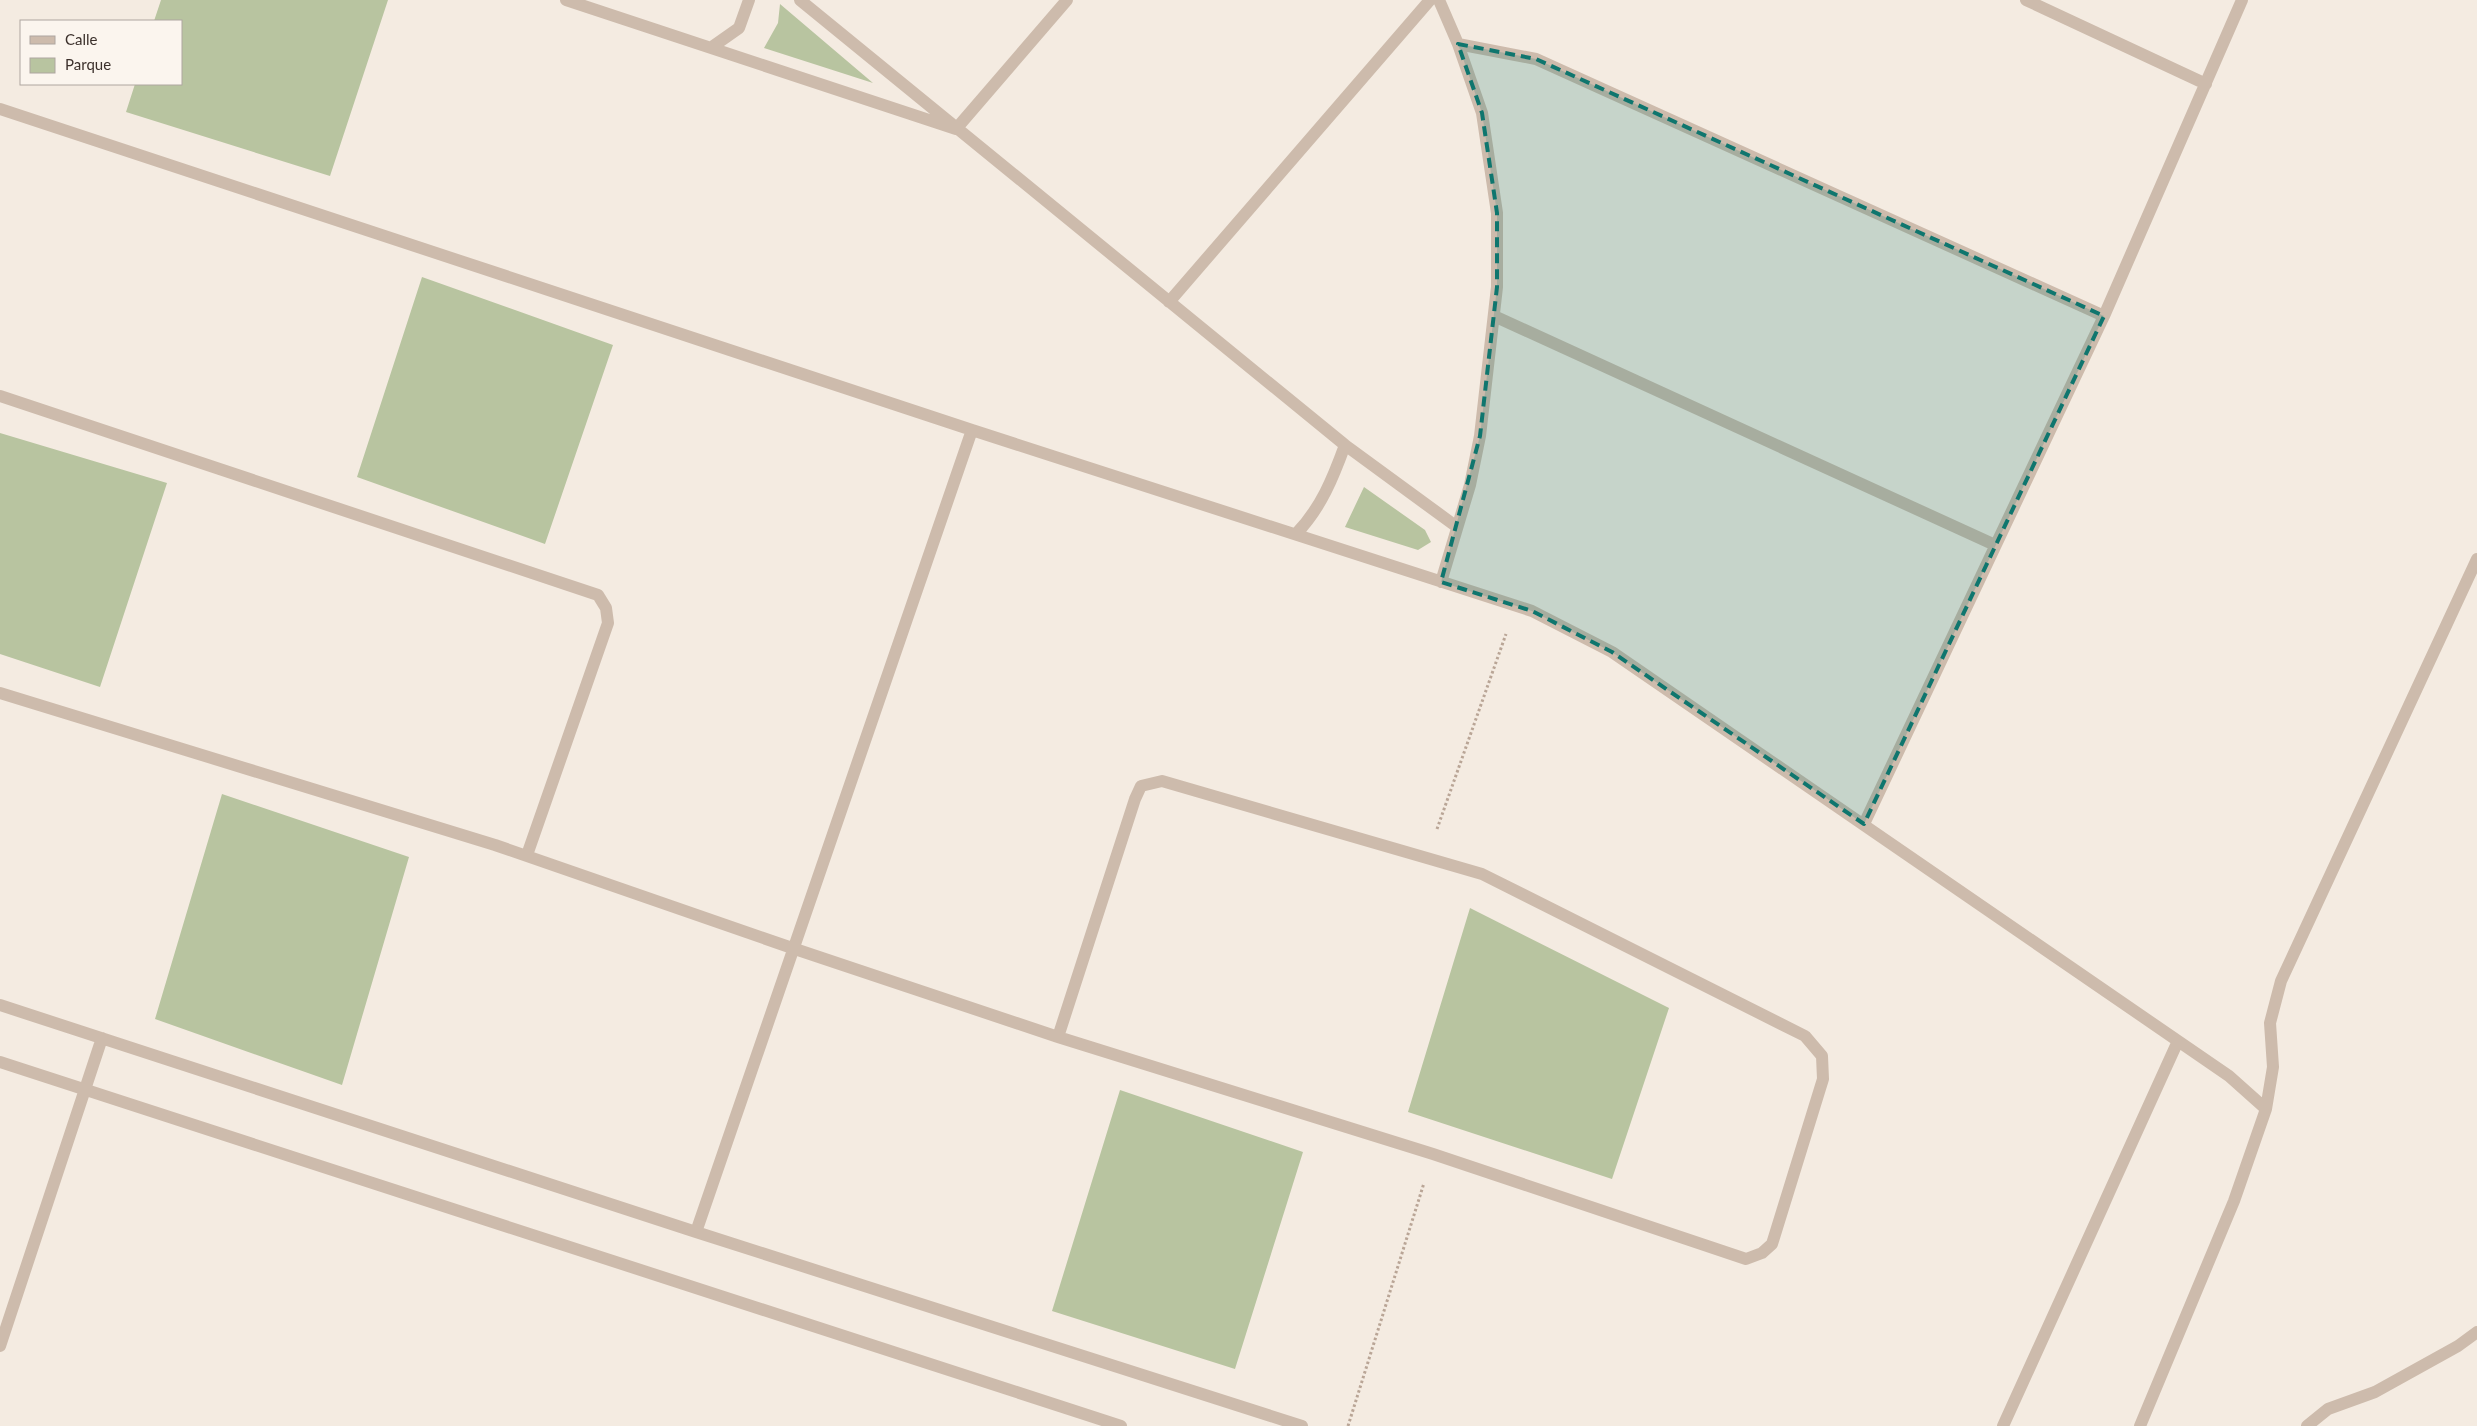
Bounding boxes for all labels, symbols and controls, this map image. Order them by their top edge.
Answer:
legend [20,20,182,85]
text: Calle [65,30,98,48]
text: Parque [65,55,111,73]

